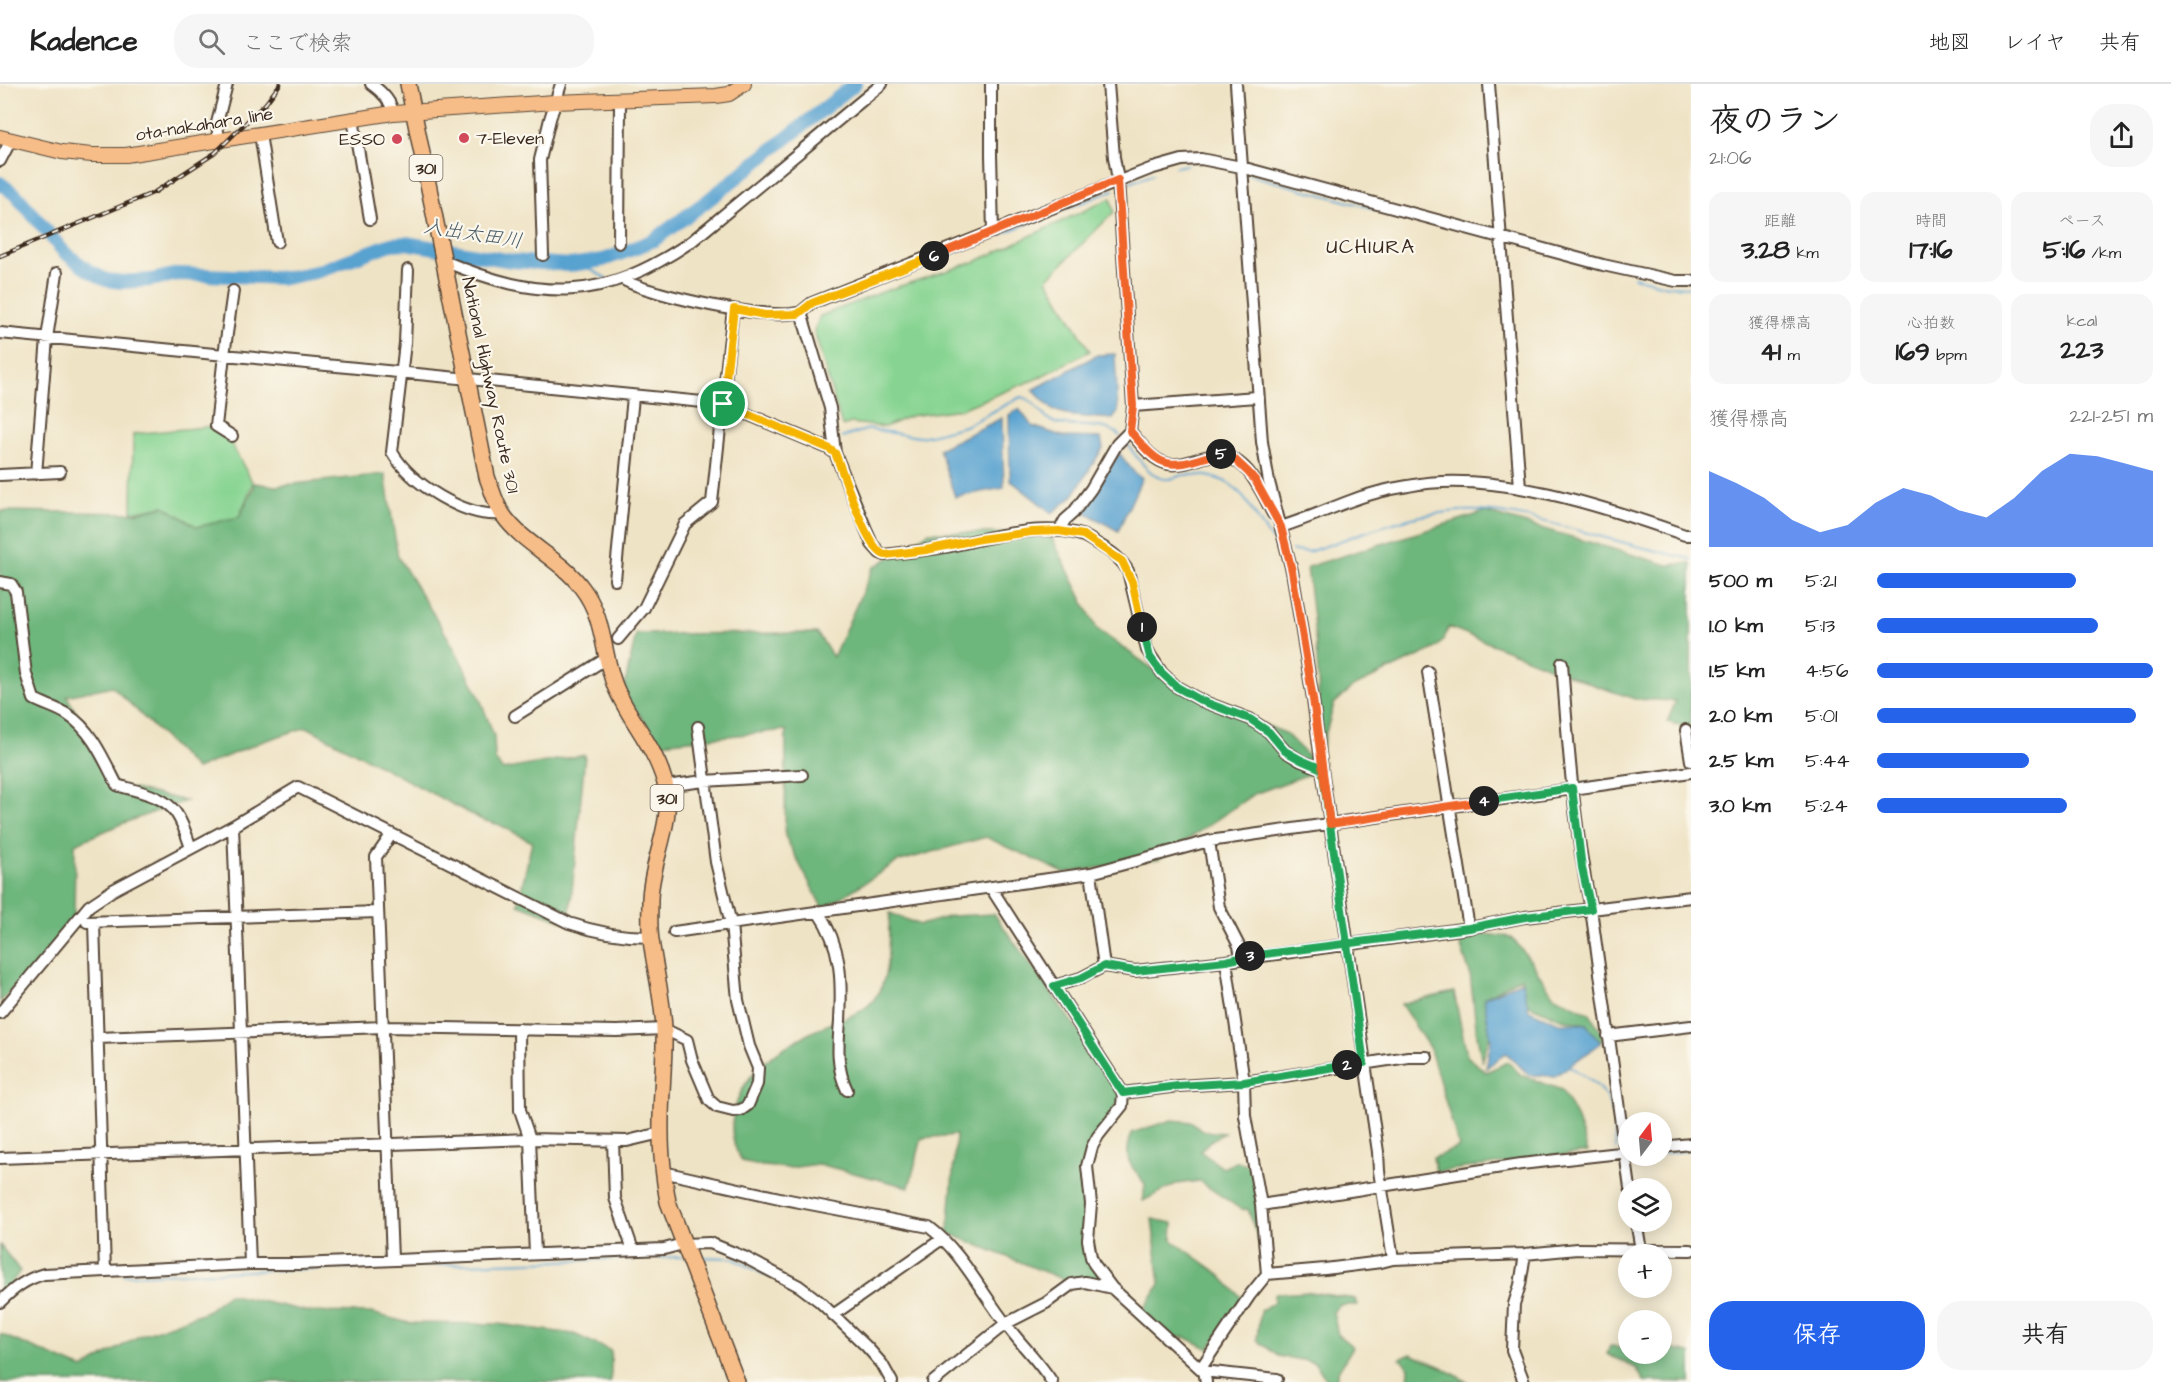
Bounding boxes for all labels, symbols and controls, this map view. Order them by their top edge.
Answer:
search box [174,14,594,68]
text: Kadence [30,22,138,61]
icon: search [195,25,228,58]
text: ここで検索 [243,28,353,59]
text: 地図 [1929,28,1971,57]
text: レイヤ [2004,28,2066,57]
text: 共有 [2099,28,2141,57]
text: 夜のラン [1709,98,1841,144]
street label: ota-nakahara line [133,101,275,148]
button: share [2090,104,2153,167]
place label: 7-Eleven [476,126,544,151]
place label: ESSO [339,127,385,152]
marker: 7-Eleven [457,131,471,145]
marker: ESSO [390,132,404,146]
text: 21:06 [1709,144,1752,172]
road number: 301 [410,155,442,181]
text: 距離 [1764,210,1796,232]
text: 時間 [1915,210,1947,232]
text: ペース [2058,210,2106,232]
water label: 入出太田川 [421,212,524,256]
text: 3.28 [1741,232,1790,268]
text: 17:16 [1909,232,1953,268]
text: 5:16 [2043,232,2085,268]
district label: UCHIURA [1326,233,1416,261]
pin: 6 [919,241,949,271]
text: km [1790,242,1819,264]
text: /km [2085,242,2121,264]
text: 6 [929,245,939,267]
street label: National Highway Route 301 [454,275,526,496]
text: kcal [2067,310,2097,332]
text: 獲得標高 [1748,312,1812,334]
text: 心拍数 [1907,312,1955,334]
text: 223 [2061,332,2104,368]
text: 41 [1760,334,1781,370]
text: 169 [1895,334,1930,370]
text: m [1781,344,1800,366]
text: bpm [1930,344,1967,366]
pin [697,378,748,429]
icon: arrive [706,387,739,420]
text: 221–251 m [2070,402,2153,430]
text: 獲得標高 [1709,405,1789,433]
pin: 5 [1206,439,1236,469]
text: 5 [1215,443,1227,465]
text: 500 m [1709,567,1772,595]
text: 5:21 [1805,567,1837,595]
pin: 1 [1127,612,1157,642]
text: 1.0 km [1709,612,1763,640]
text: 5:13 [1805,612,1835,640]
text: 1 [1141,616,1143,638]
text: 1.5 km [1709,657,1764,685]
text: 4:56 [1805,657,1849,685]
text: 2.0 km [1709,702,1772,730]
text: 5:01 [1805,702,1838,730]
text: 2.5 km [1709,747,1773,775]
text: 5:44 [1805,747,1850,775]
road number: 301 [650,785,684,811]
pin: 4 [1469,786,1499,816]
text: 4 [1479,790,1489,812]
text: 3.0 km [1709,792,1770,820]
text: 5:24 [1805,792,1848,820]
pin: 3 [1235,941,1265,971]
text: 3 [1246,945,1254,967]
pin: 2 [1332,1050,1362,1080]
text: 2 [1342,1054,1352,1076]
north arrow [1618,1112,1672,1166]
map controls [1618,1112,1672,1364]
button: layers [1618,1178,1672,1232]
button: + [1618,1244,1672,1298]
button: 保存 [1709,1301,1925,1370]
button: 共有 [1937,1301,2153,1370]
button: − [1618,1310,1672,1364]

